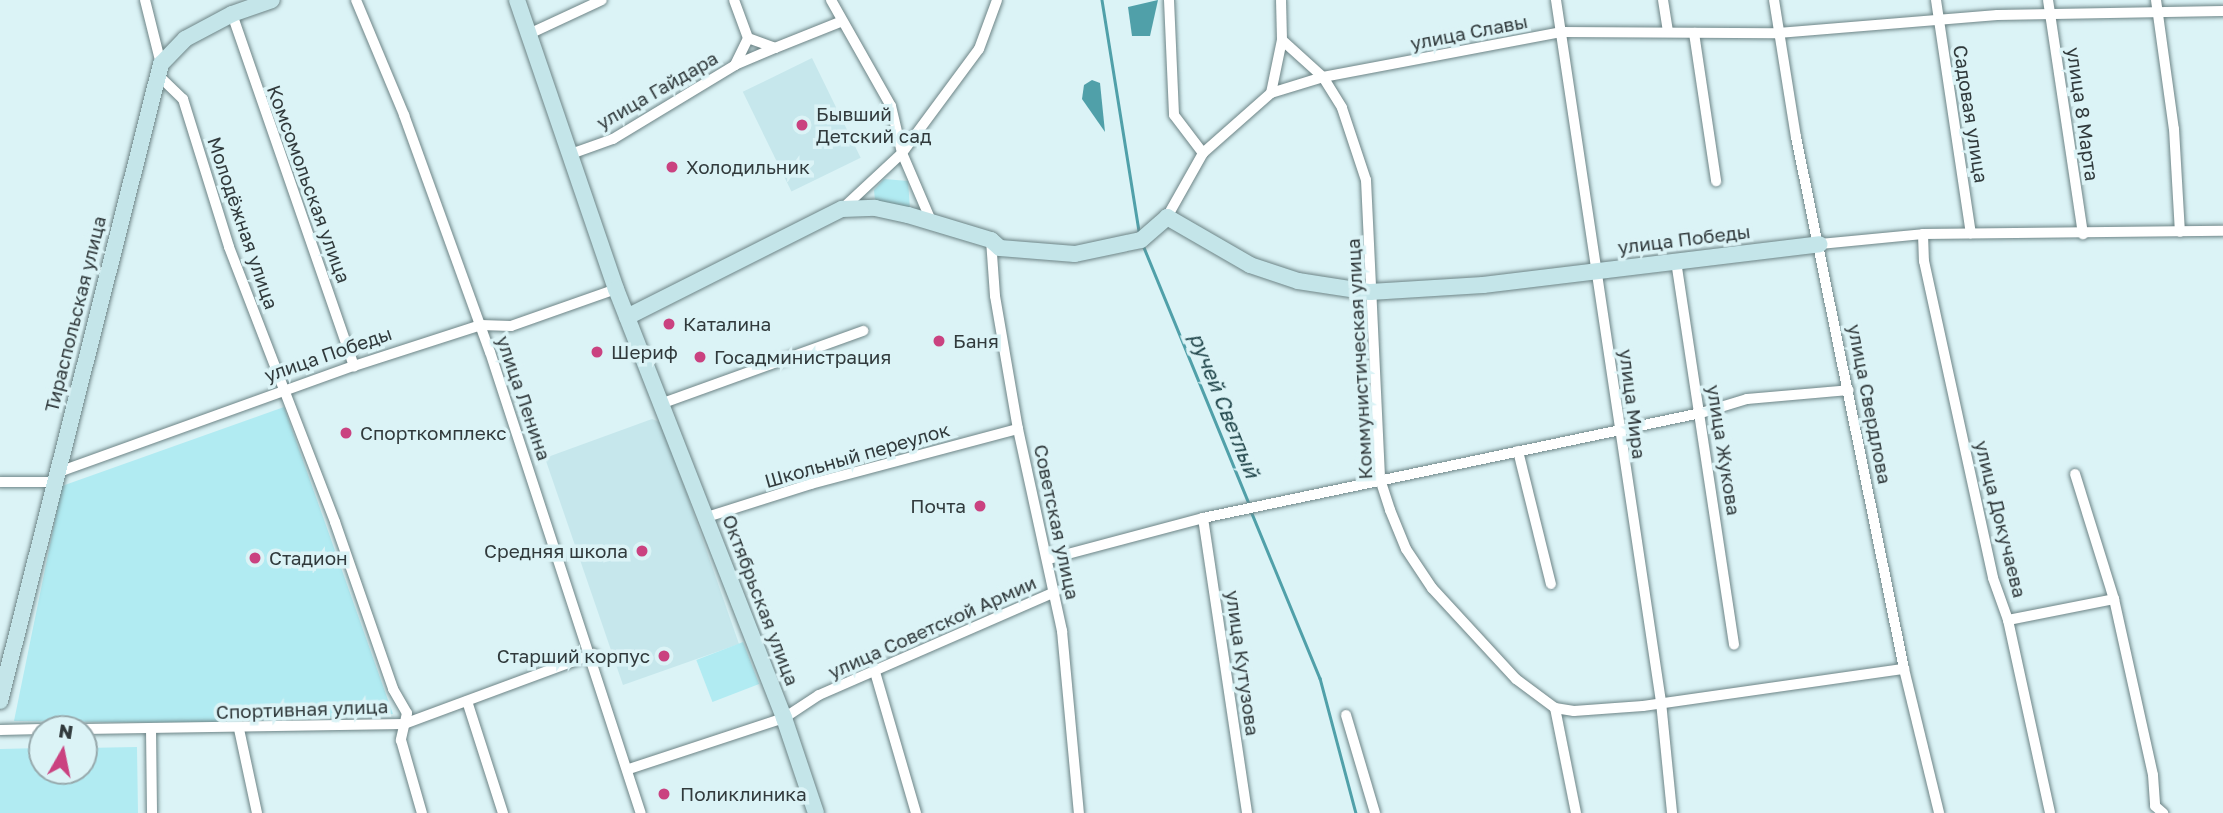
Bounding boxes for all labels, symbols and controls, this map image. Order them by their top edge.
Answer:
street label: улица Славы [1408,9,1530,55]
street label: Садовая улица [1949,43,1993,185]
street label: улица Гайдара [592,46,722,134]
street label: улица 8 Марта [2062,46,2104,182]
street label: Комсомольская улица [263,82,355,286]
place label: Бывший Детский сад [816,103,931,147]
marker: Бывший Детский сад [794,117,810,133]
street label: Молодёжная улица [203,134,283,312]
place label: Холодильник [686,156,810,178]
marker: Холодильник [664,159,680,175]
street label: Тираспольская улица [40,214,110,414]
street label: улица Победы [1616,220,1752,258]
street label: Коммунистическая улица [1341,238,1377,480]
place label: Каталина [683,313,771,335]
marker: Каталина [661,316,677,332]
street label: улица Победы [261,321,395,387]
street label: улица Свердлова [1843,322,1897,486]
water label: ручей Светлый [1184,329,1266,481]
place label: Баня [953,330,999,352]
street label: улица Ленина [492,333,556,463]
marker: Баня [931,333,947,349]
place label: Шериф [611,341,678,363]
marker: Шериф [589,344,605,360]
place label: Госадминистрация [714,346,891,368]
street label: улица Мира [1615,348,1651,460]
marker: Госадминистрация [692,349,708,365]
street label: улица Жукова [1702,383,1746,517]
street label: Школьный переулок [762,418,952,492]
place label: Спорткомплекс [360,422,507,444]
marker: Спорткомплекс [338,425,354,441]
street label: улица Докучаева [1970,438,2032,600]
street label: Советская улица [1029,442,1085,602]
place label: Почта [910,495,966,517]
marker: Почта [972,498,988,514]
street label: Октябрьская улица [718,511,804,689]
place label: Средняя школа [484,540,628,562]
marker: Средняя школа [634,543,650,559]
place label: Стадион [269,547,348,569]
marker: Стадион [247,550,263,566]
street label: улица Советской Армии [824,571,1040,683]
street label: улица Кутузова [1221,589,1265,737]
place label: Старший корпус [497,645,650,667]
marker: Старший корпус [656,648,672,664]
street label: Спортивная улица [215,695,389,723]
north arrow [28,715,98,785]
text: N [57,718,75,743]
place label: Поликлиника [680,783,807,805]
marker: Поликлиника [654,784,674,804]

